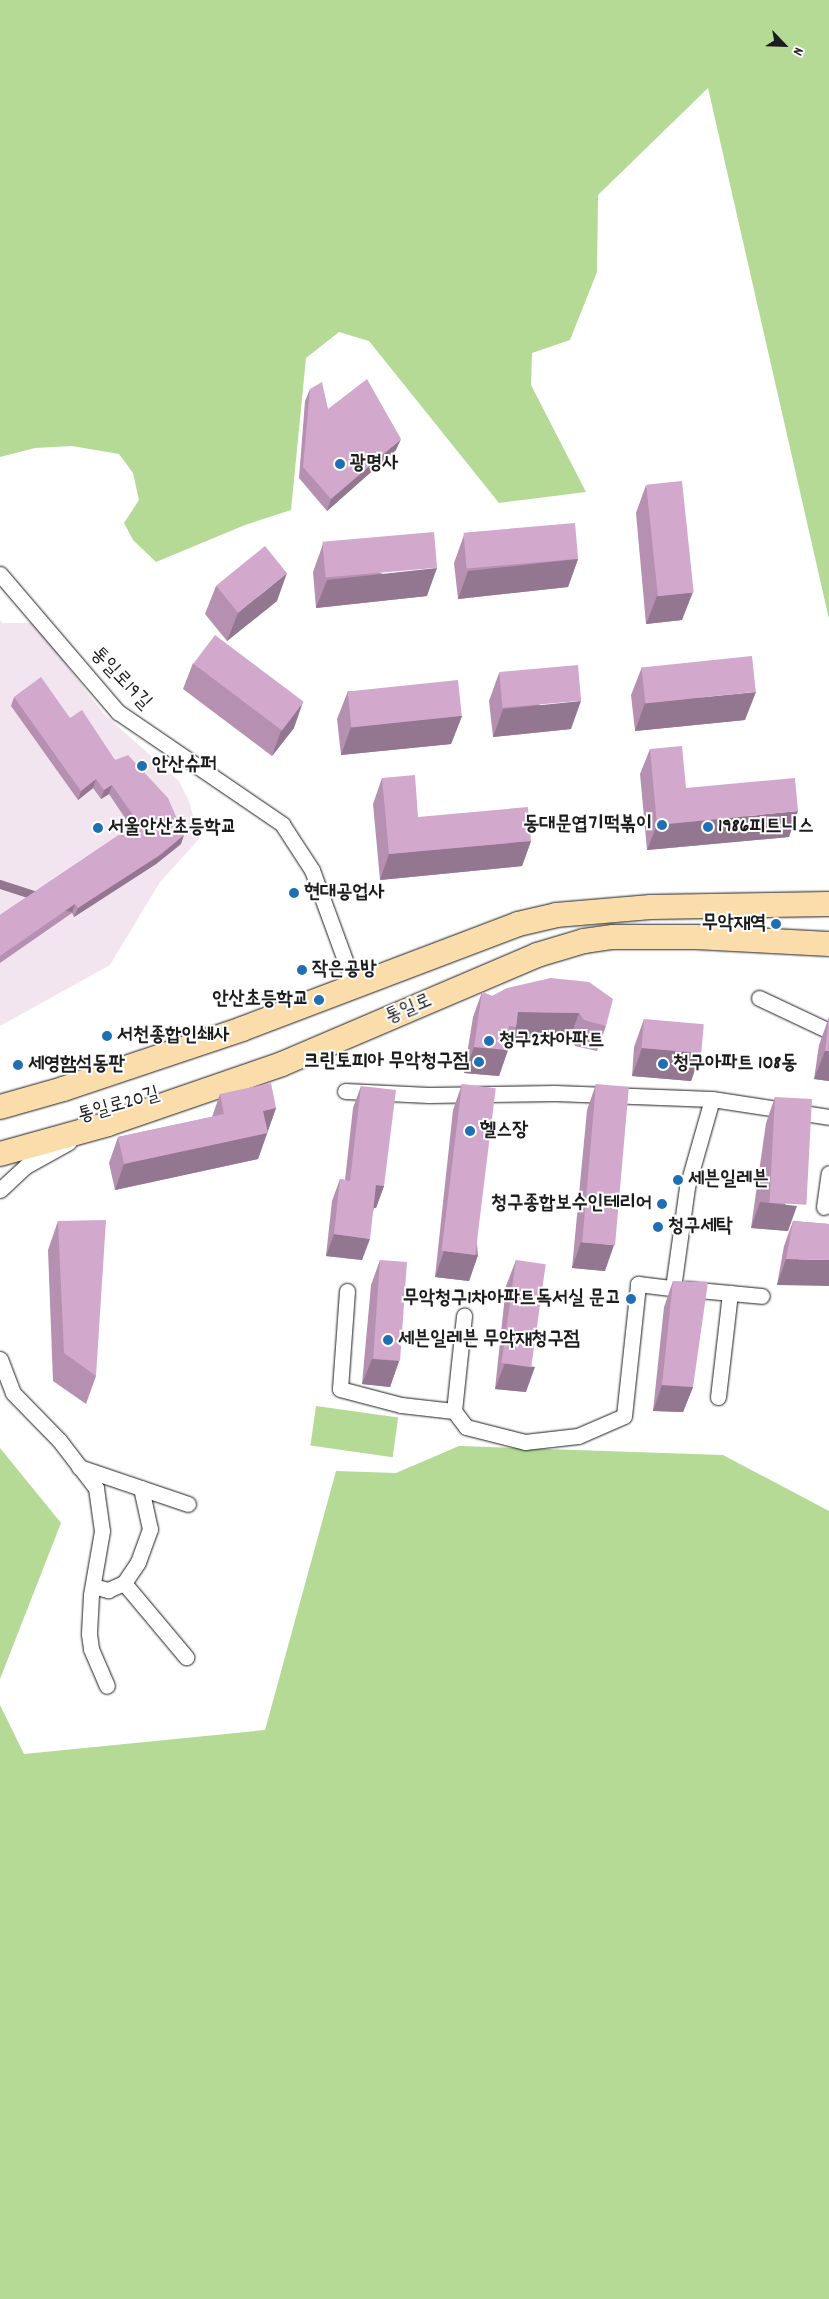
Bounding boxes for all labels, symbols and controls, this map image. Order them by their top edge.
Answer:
north arrow [759,20,809,70]
text: N [787,44,808,58]
place label: 광명사 [350,452,398,476]
marker: 광명사 [334,458,346,470]
street label: 통일로19길 [84,643,156,715]
place label: 안산슈퍼 [152,754,216,778]
marker: 안산슈퍼 [136,760,148,772]
place label: 동대문엽기떡볶이 [523,813,652,837]
place label: 1986피트니스 [718,815,814,839]
place label: 서울안산초등학교 [108,816,237,840]
marker: 동대문엽기떡볶이 [656,819,668,831]
marker: 1986피트니스 [702,821,714,833]
marker: 서울안산초등학교 [92,822,104,834]
place label: 현대공업사 [304,881,384,905]
marker: 현대공업사 [288,887,300,899]
place label: 무악재역 [702,912,766,936]
marker: 무악재역 [770,918,782,930]
place label: 작은공방 [312,958,376,982]
marker: 작은공방 [296,964,308,976]
place label: 안산초등학교 [212,988,309,1012]
street label: 통일로 [382,990,436,1030]
marker: 안산초등학교 [313,994,325,1006]
place label: 서천종합인쇄사 [117,1024,230,1048]
place label: 청구2차아파트 [499,1029,604,1053]
marker: 서천종합인쇄사 [101,1030,113,1042]
marker: 청구2차아파트 [483,1035,495,1047]
place label: 크린토피아 무악청구점 [303,1050,469,1074]
place label: 청구아파트 108동 [673,1052,797,1076]
place label: 세영함석동판 [28,1053,125,1077]
marker: 크린토피아 무악청구점 [473,1056,485,1068]
marker: 청구아파트 108동 [657,1058,669,1070]
marker: 세영함석동판 [12,1059,24,1071]
street label: 통일로20길 [75,1083,163,1129]
place label: 헬스장 [480,1119,528,1143]
marker: 헬스장 [464,1125,476,1137]
place label: 세븐일레븐 [688,1168,768,1192]
marker: 세븐일레븐 [672,1174,684,1186]
place label: 청구종합보수인테리어 [491,1192,652,1216]
marker: 청구종합보수인테리어 [656,1198,668,1210]
place label: 청구세탁 [668,1215,732,1239]
marker: 청구세탁 [652,1221,664,1233]
place label: 무악청구1차아파트독서실 문고 [403,1287,621,1311]
marker: 무악청구1차아파트독서실 문고 [625,1293,637,1305]
place label: 세븐일레븐 무악재청구점 [398,1328,580,1352]
marker: 세븐일레븐 무악재청구점 [382,1334,394,1346]

